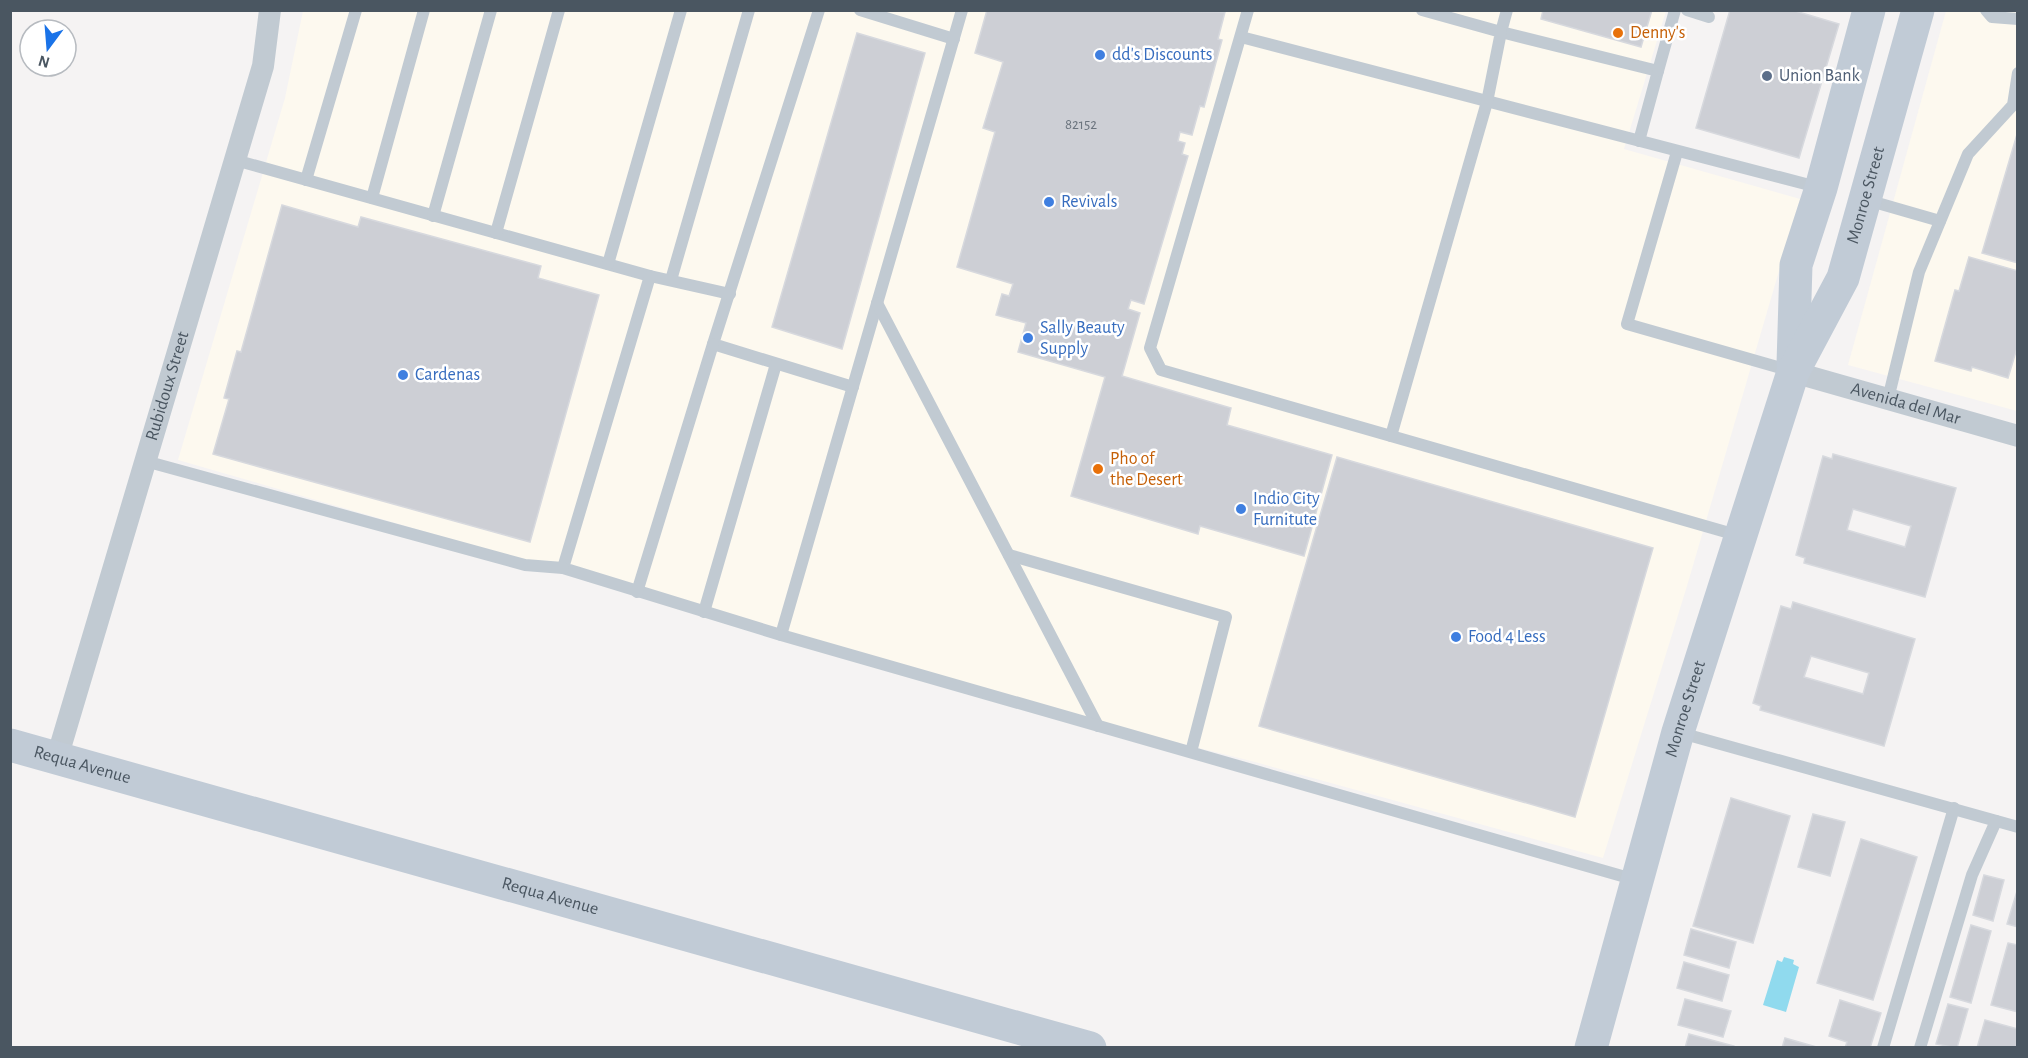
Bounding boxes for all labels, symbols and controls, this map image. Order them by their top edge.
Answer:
north arrow [18,18,78,78]
place label: Denny's [1630,24,1685,42]
marker: Denny's [1611,26,1625,40]
place label: dd's Discounts [1112,46,1212,64]
marker: dd's Discounts [1093,48,1107,62]
text: N [37,52,52,71]
place label: Union Bank [1779,67,1861,85]
marker: Union Bank [1760,69,1774,83]
house number: 82152 [1065,117,1097,132]
street label: Monroe Street [1844,145,1888,246]
place label: Revivals [1061,193,1117,211]
marker: Revivals [1042,195,1056,209]
place label: Sally Beauty Supply [1040,319,1125,358]
street label: Rubidoux Street [143,329,193,443]
marker: Sally Beauty Supply [1021,331,1035,345]
place label: Cardenas [415,366,480,384]
marker: Cardenas [396,368,410,382]
street label: Avenida del Mar [1849,380,1963,428]
place label: Pho of the Desert [1110,450,1183,489]
marker: Pho of the Desert [1091,462,1105,476]
place label: Indio City Furnitute [1253,490,1320,529]
marker: Indio City Furnitute [1234,502,1248,516]
place label: Food 4 Less [1468,628,1546,646]
marker: Food 4 Less [1449,630,1463,644]
street label: Monroe Street [1662,658,1709,759]
street label: Requa Avenue [32,743,133,787]
street label: Requa Avenue [500,874,601,919]

